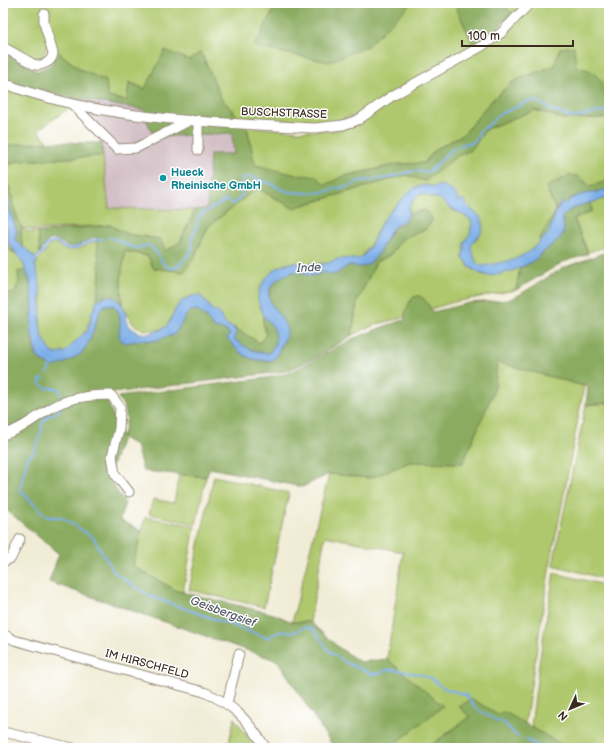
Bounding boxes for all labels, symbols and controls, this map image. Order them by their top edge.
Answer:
scale bar [462,22,573,48]
text: 100 m [468,29,500,44]
street label: BUSCHSTRASSE [241,105,327,121]
place label: Hueck Rheinische GmbH [171,166,261,192]
marker: Hueck Rheinische GmbH [158,173,168,183]
water label: Inde [296,260,321,276]
water label: Geisbergsief [188,593,259,631]
street label: IM HIRSCHFELD [104,647,190,681]
north arrow [550,689,590,729]
text: N [556,708,571,723]

